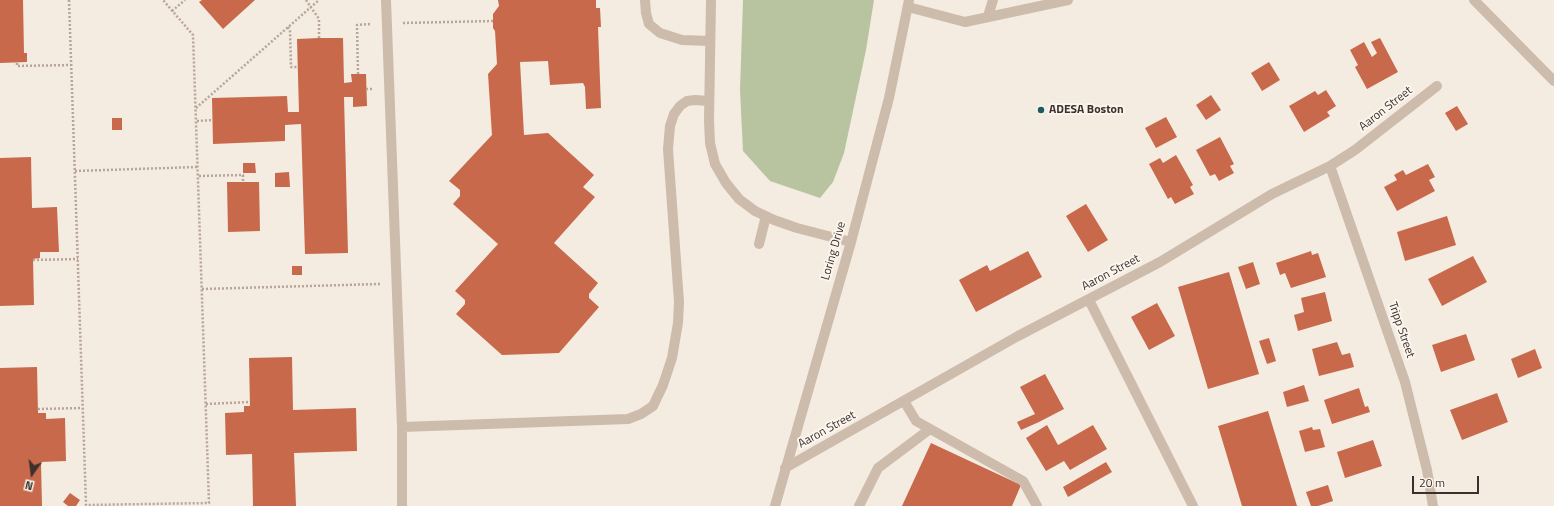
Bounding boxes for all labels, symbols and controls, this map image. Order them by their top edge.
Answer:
street label: Aaron Street [1357,84,1415,134]
place label: ADESA Boston [1049,103,1124,117]
marker: ADESA Boston [1036,105,1046,115]
street label: Loring Drive [819,220,849,282]
street label: Aaron Street [1080,252,1142,294]
street label: Tripp Street [1385,300,1417,360]
street label: Aaron Street [796,408,858,452]
north arrow [12,454,52,494]
scale bar [1414,468,1481,494]
text: 20 m [1419,473,1445,492]
text: N [23,477,35,494]

